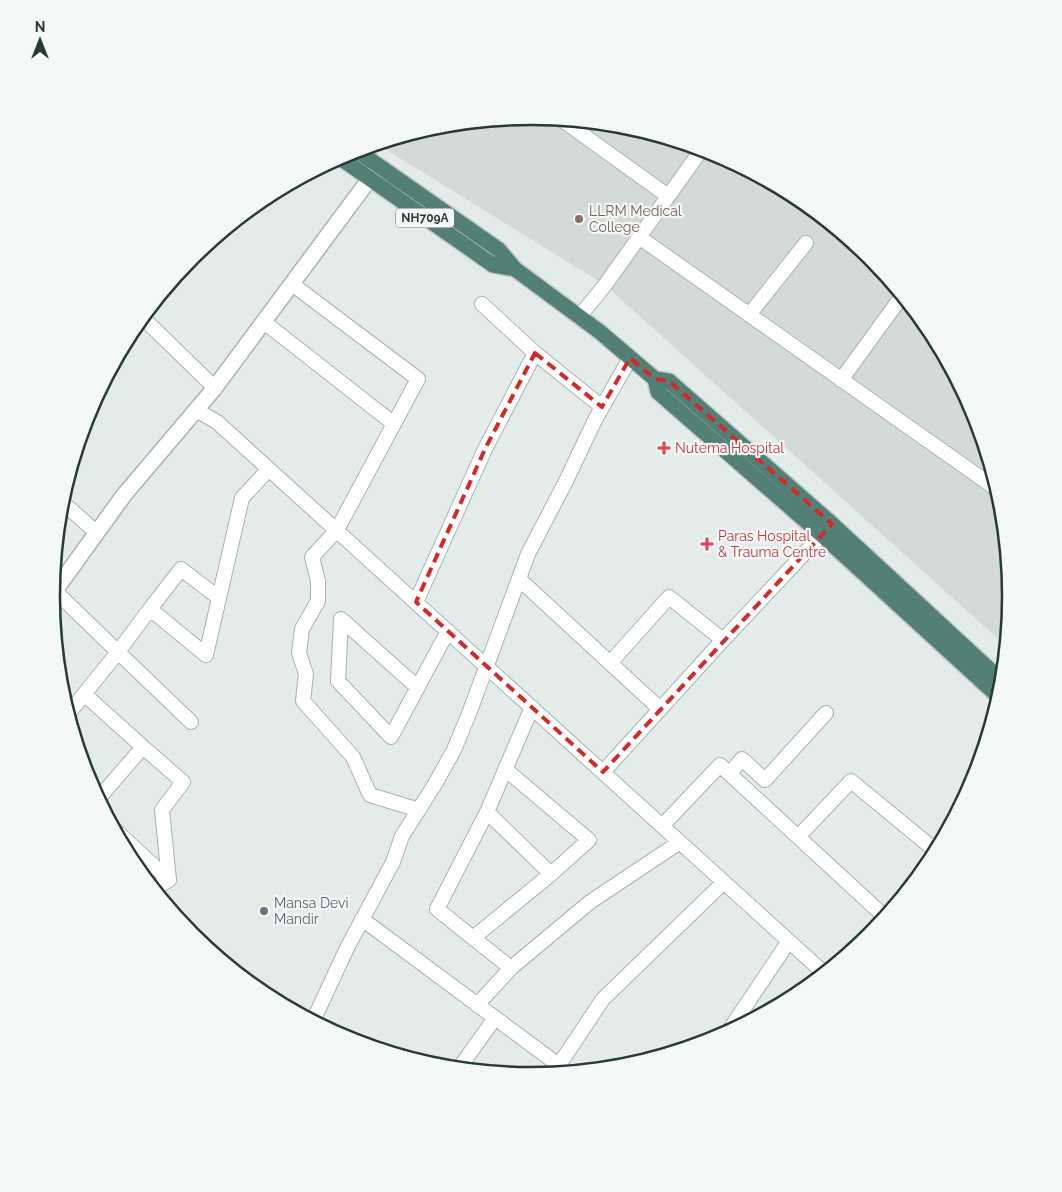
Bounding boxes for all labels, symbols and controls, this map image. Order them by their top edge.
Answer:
north arrow [15,15,65,65]
text: N [35,19,45,35]
place label: LLRM Medical College [589,203,682,235]
road number: NH709A [396,208,454,228]
marker: LLRM Medical College [573,213,585,225]
place label: Nutema Hospital [675,440,784,456]
marker: Nutema Hospital [657,441,671,455]
place label: Paras Hospital & Trauma Centre [718,528,826,560]
marker: Paras Hospital & Trauma Centre [700,537,714,551]
place label: Mansa Devi Mandir [274,895,349,927]
marker: Mansa Devi Mandir [258,905,270,917]

